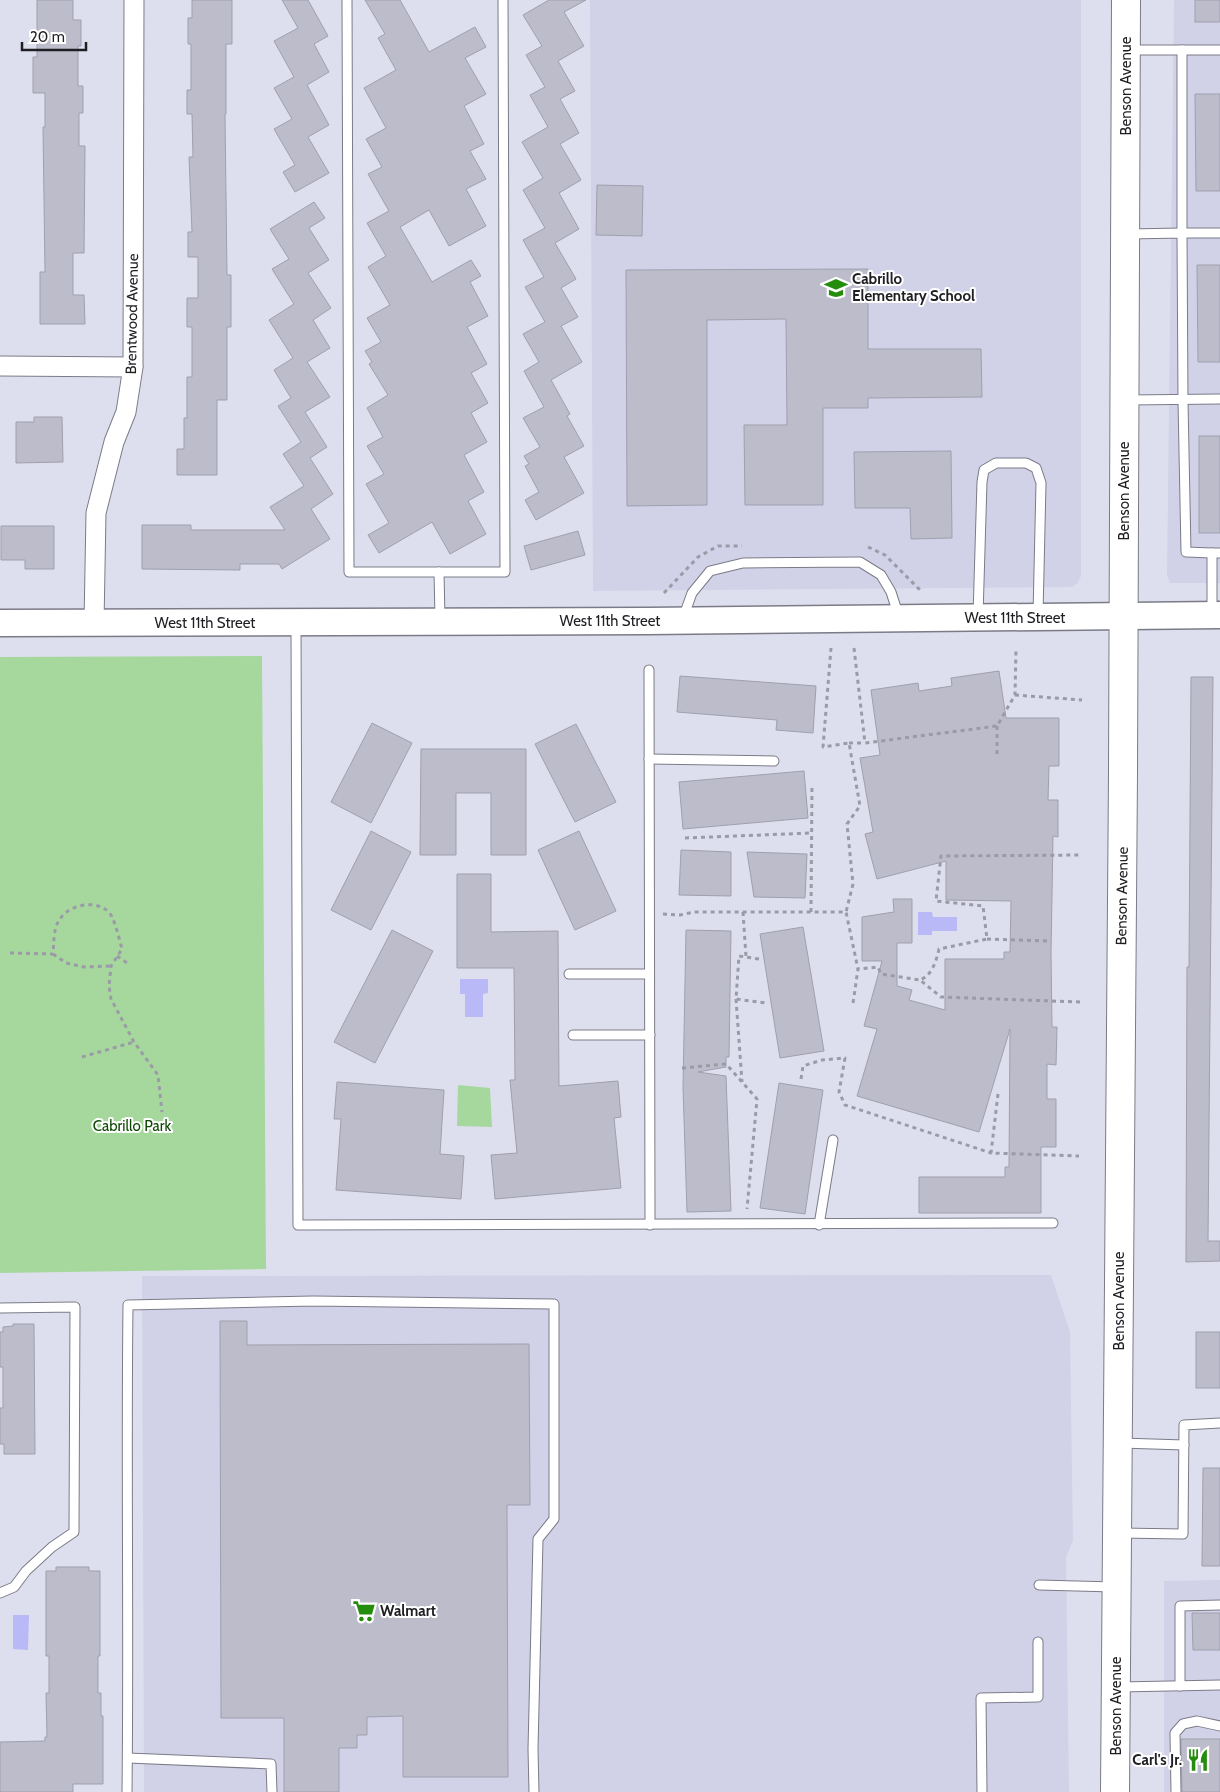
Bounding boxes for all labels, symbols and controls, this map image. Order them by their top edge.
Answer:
scale bar [22,20,86,52]
text: 20 m [30,28,65,46]
street label: Benson Avenue [1117,36,1135,135]
street label: Brentwood Avenue [122,253,142,375]
place label: Cabrillo Elementary School [852,270,975,305]
school or university icon: Cabrillo Elementary School [823,275,849,301]
street label: Benson Avenue [1115,441,1133,540]
street label: West 11th Street [965,609,1065,627]
street label: West 11th Street [560,612,660,630]
street label: West 11th Street [155,614,255,632]
street label: Benson Avenue [1112,846,1132,946]
park label: Cabrillo Park [93,1117,171,1135]
street label: Benson Avenue [1110,1251,1128,1350]
supermarket icon: Walmart [351,1598,377,1624]
place label: Walmart [380,1602,436,1620]
street label: Benson Avenue [1107,1656,1125,1755]
restaurant icon: Carl's Jr. [1185,1747,1211,1773]
place label: Carl's Jr. [1132,1751,1182,1769]

